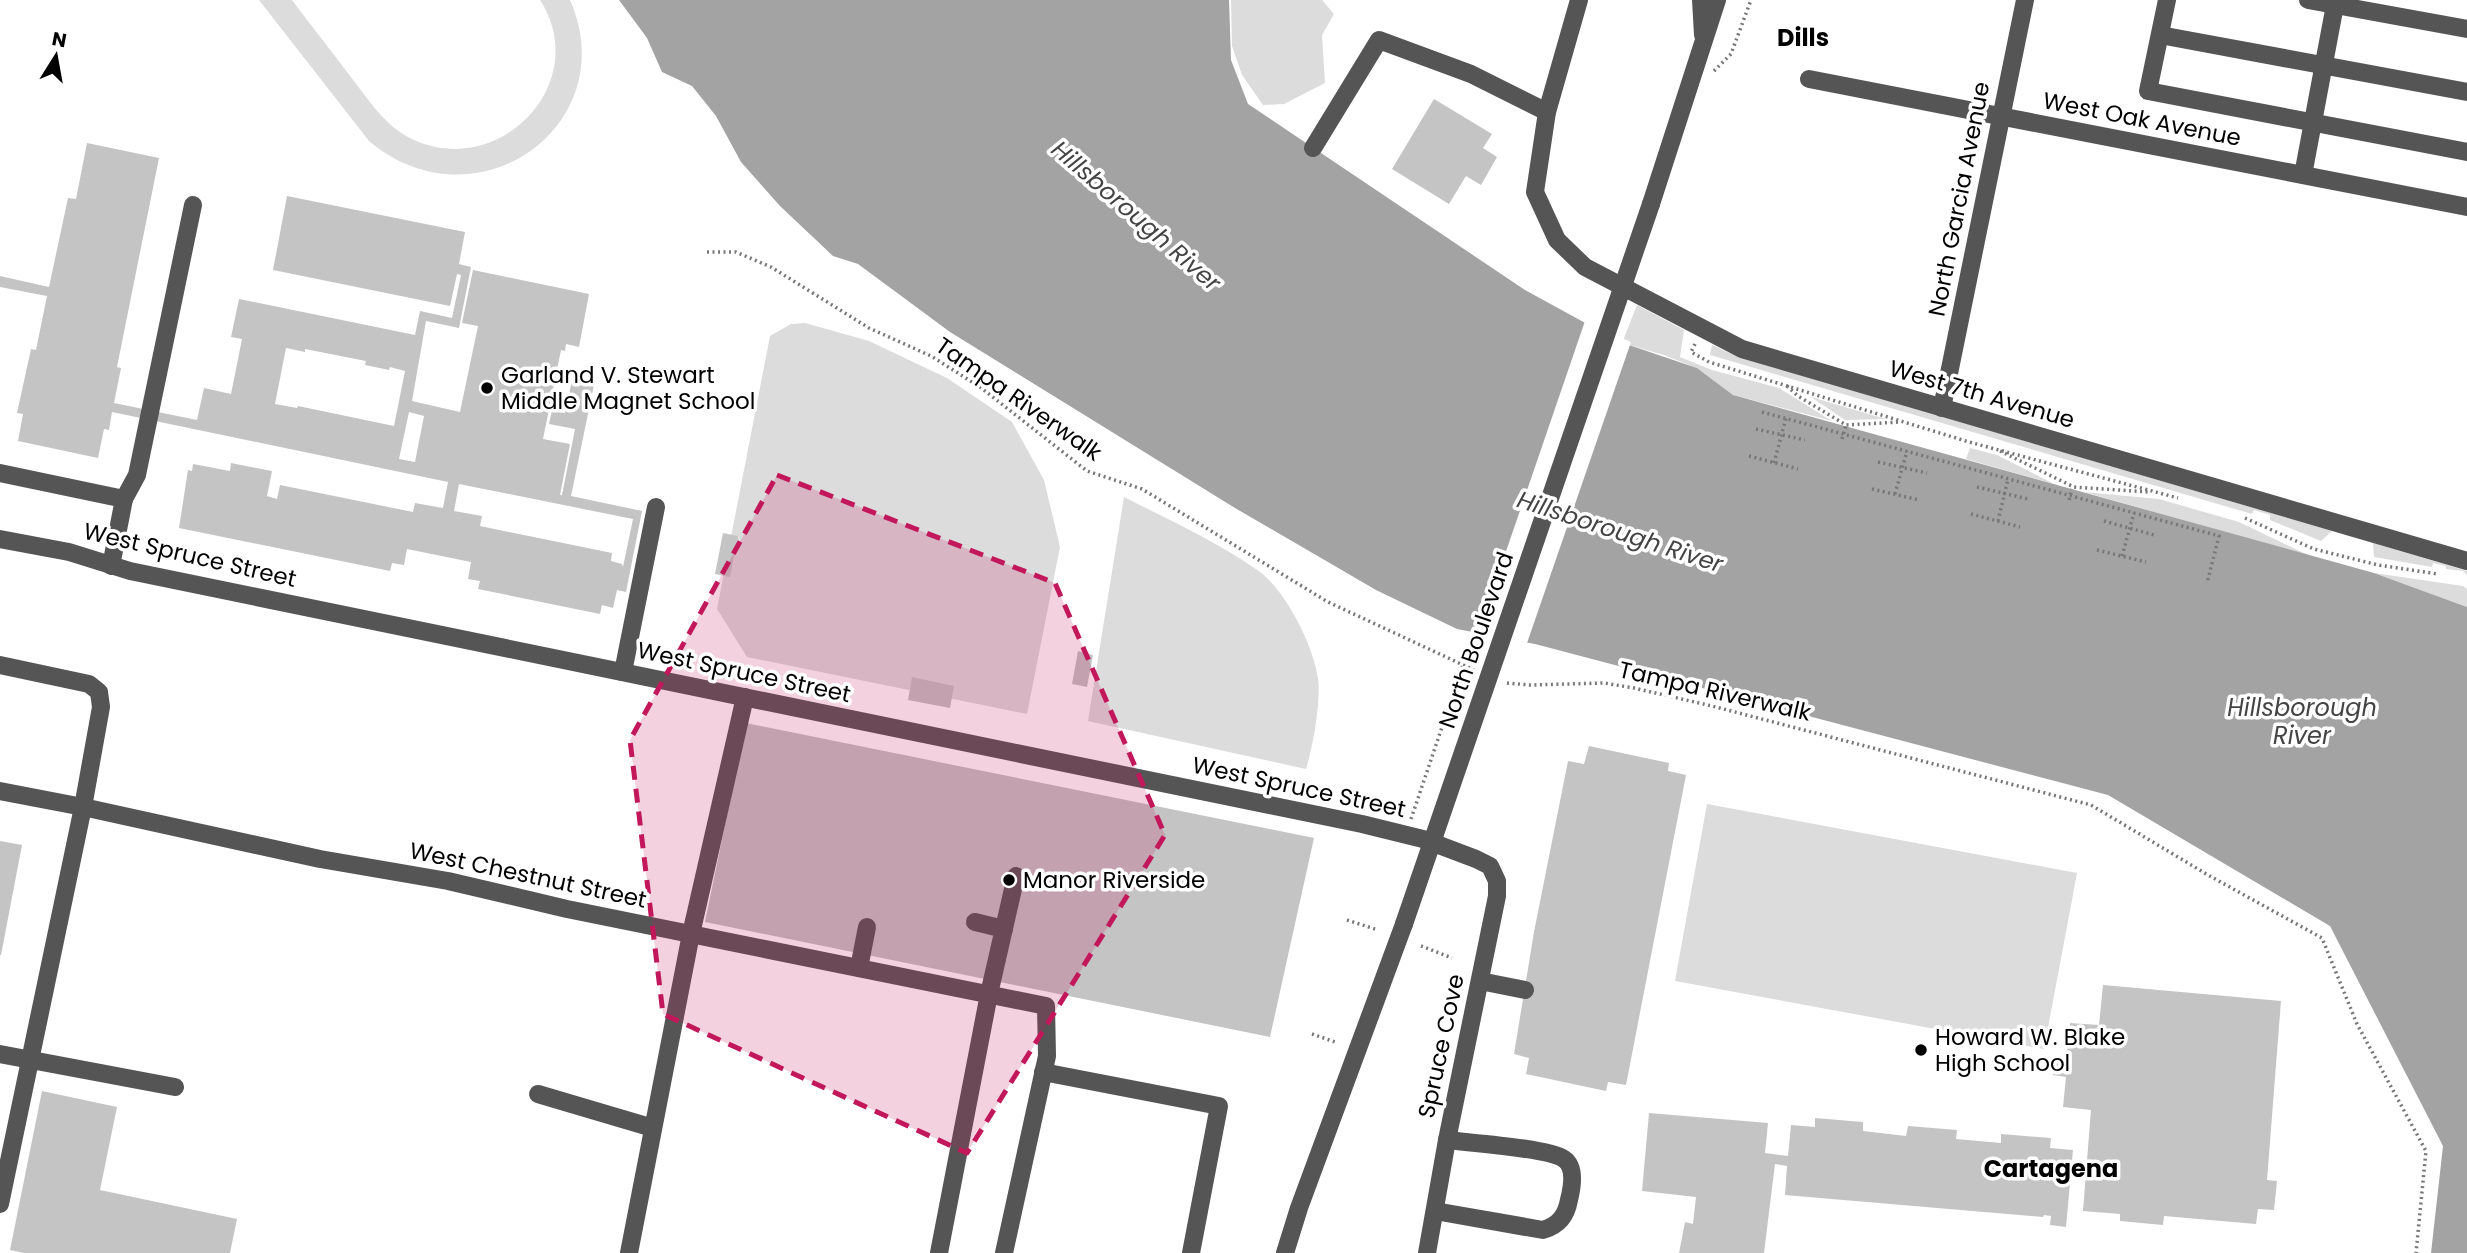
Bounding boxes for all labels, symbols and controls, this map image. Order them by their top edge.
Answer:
north arrow [21,21,91,91]
district label: Dills [1777,21,1829,54]
text: N [50,25,69,54]
street label: North Garcia Avenue [1921,79,1997,319]
street label: West Oak Avenue [2040,84,2244,154]
water label: Hillsborough River [1045,133,1229,299]
street label: Tampa Riverwalk [929,330,1109,468]
street label: West 7th Avenue [1886,352,2078,436]
place label: Garland V. Stewart Middle Magnet School [501,359,755,417]
marker: Garland V. Stewart Middle Magnet School [479,380,495,396]
water label: Hillsborough River [1513,483,1728,581]
street label: West Spruce Street [81,515,299,595]
street label: North Boulevard [1431,547,1521,733]
street label: West Spruce Street [634,634,854,710]
street label: Tampa Riverwalk [1616,653,1814,729]
water label: Hillsborough River [2227,691,2377,752]
street label: West Spruce Street [1189,749,1409,825]
street label: West Chestnut Street [406,834,650,916]
place label: Manor Riverside [1023,864,1205,896]
marker: Manor Riverside [1001,872,1017,888]
street label: Spruce Cove [1410,971,1472,1121]
place label: Howard W. Blake High School [1935,1021,2125,1079]
marker: Howard W. Blake High School [1913,1042,1929,1058]
district label: Cartagena [1984,1152,2118,1185]

